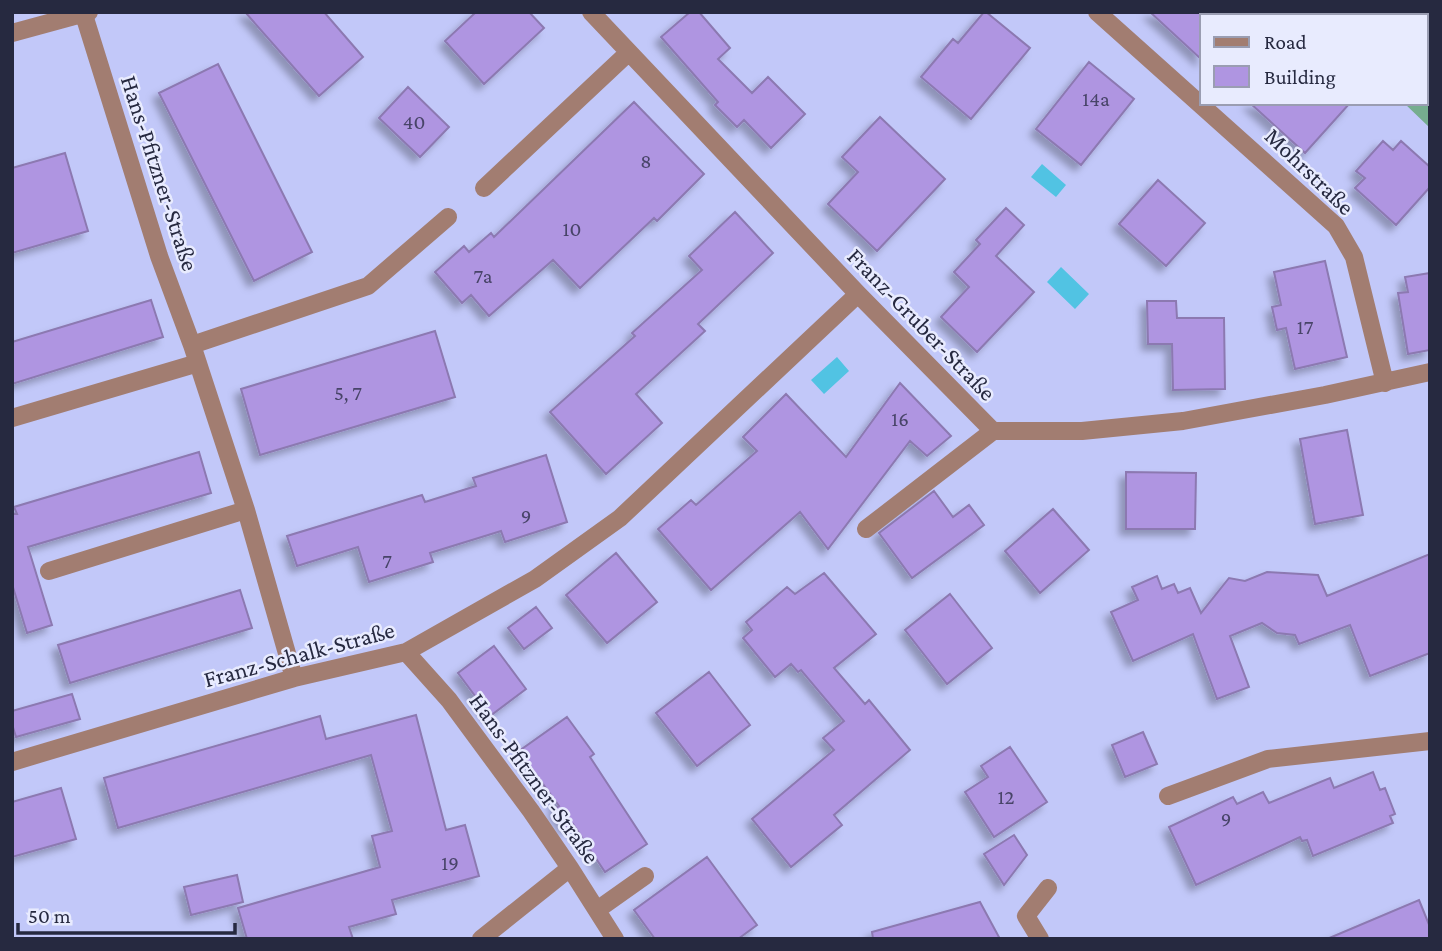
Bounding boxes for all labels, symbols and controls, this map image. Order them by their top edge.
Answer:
legend [1200,14,1428,105]
text: Road [1264,30,1307,54]
text: Building [1264,65,1336,89]
street label: Hans-Pfitzner-Straße [116,72,204,274]
house number: 14a [1082,87,1110,111]
house number: 40 [403,110,425,134]
street label: Mohrstraße [1260,122,1360,220]
house number: 8 [640,149,652,173]
house number: 10 [563,217,581,241]
street label: Franz-Gruber-Straße [842,242,1002,406]
house number: 7a [474,264,493,288]
house number: 17 [1297,315,1314,339]
house number: 5, 7 [334,381,362,405]
house number: 16 [891,407,909,431]
house number: 9 [521,504,531,528]
house number: 7 [382,549,392,573]
street label: Franz-Schalk-Straße [201,616,397,692]
street label: Hans-Pfitzner-Straße [464,688,606,868]
house number: 12 [998,785,1014,809]
house number: 9 [1221,807,1231,831]
house number: 19 [441,851,459,875]
scale bar [18,892,234,936]
text: 50 m [28,904,71,928]

